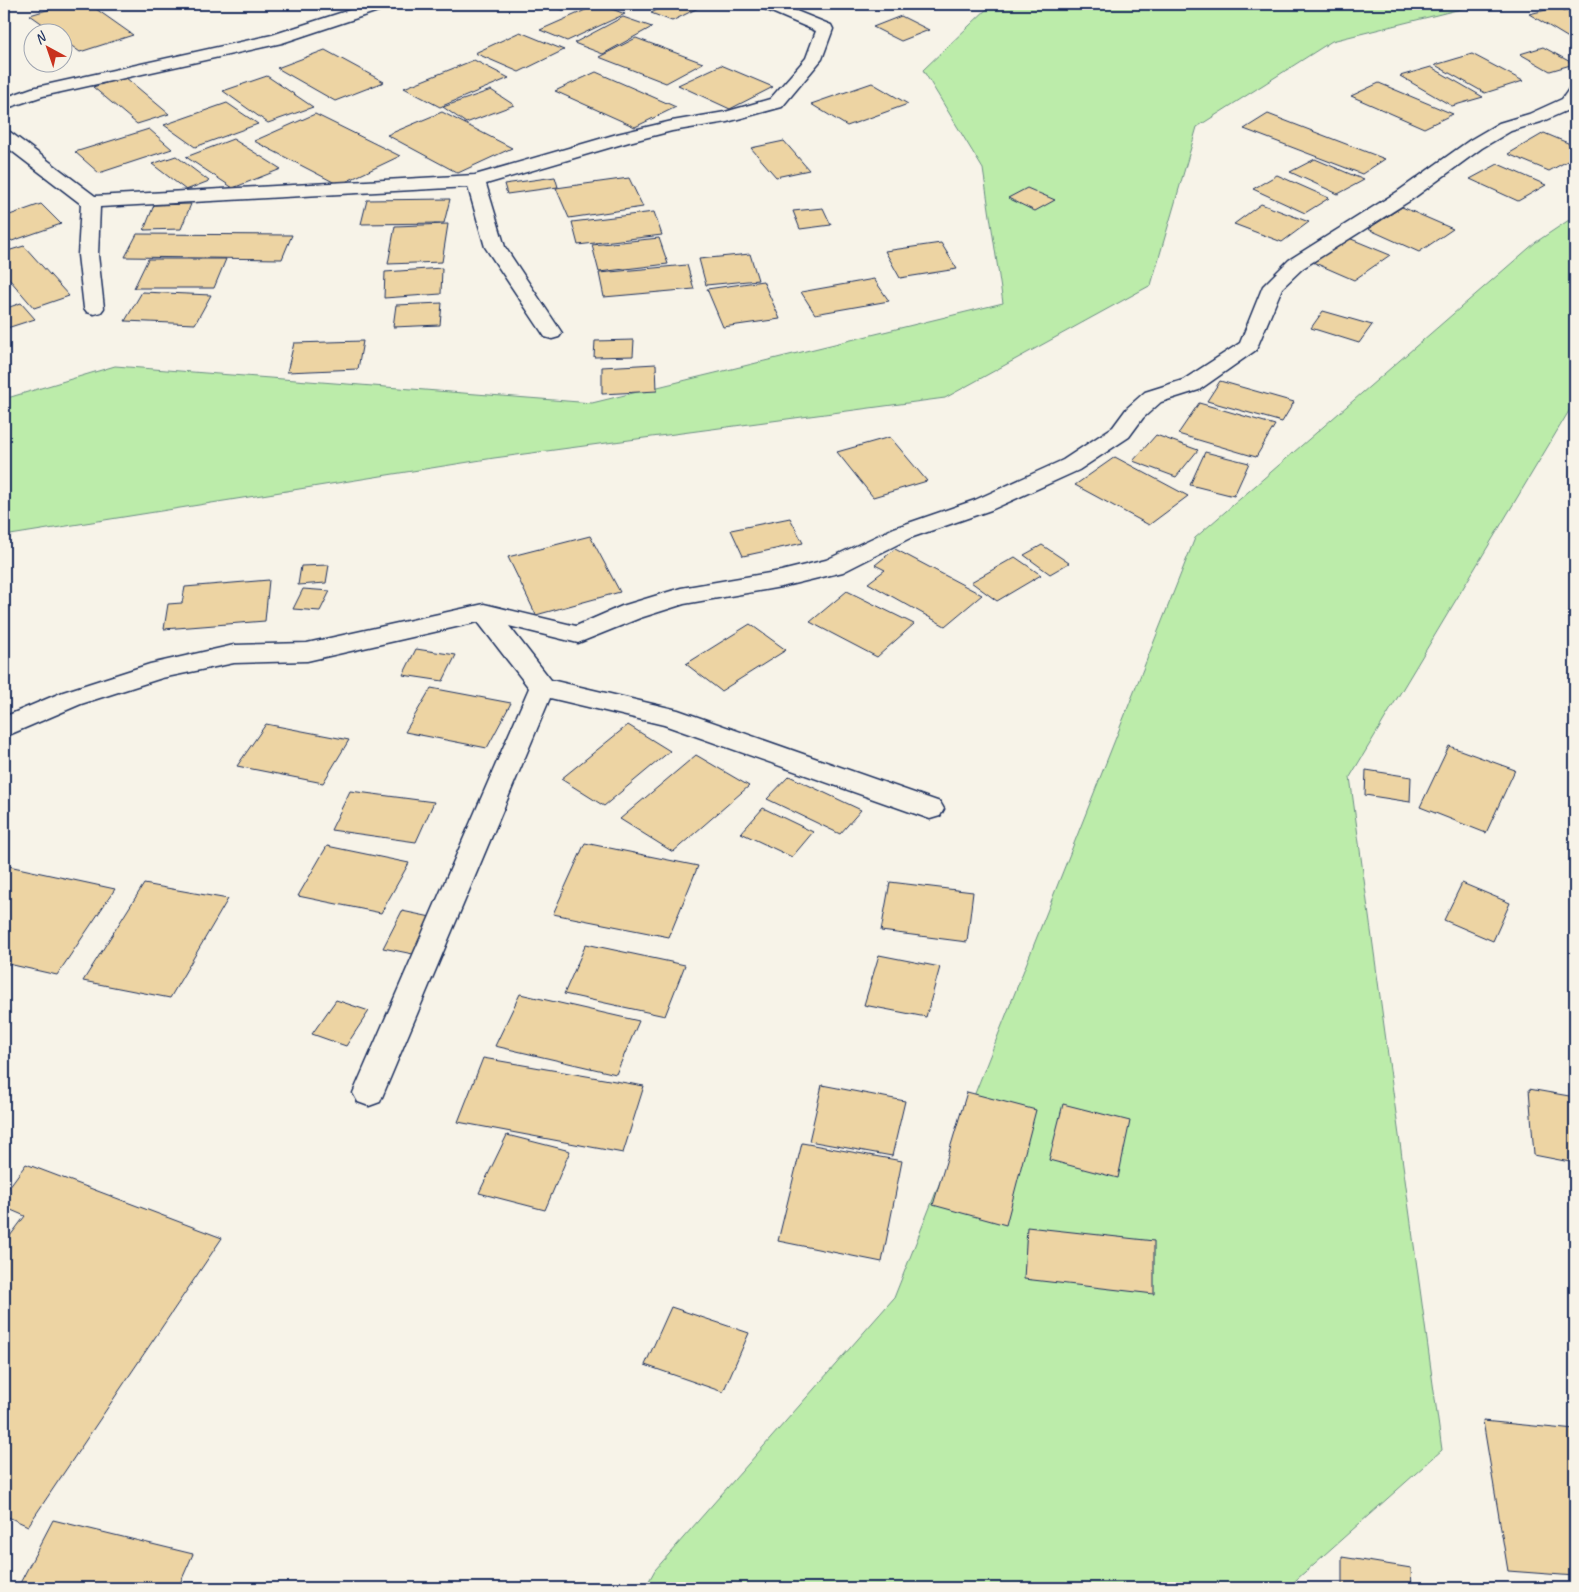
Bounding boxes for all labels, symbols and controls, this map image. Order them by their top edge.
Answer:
north arrow [22,22,72,72]
text: N [31,28,51,48]

